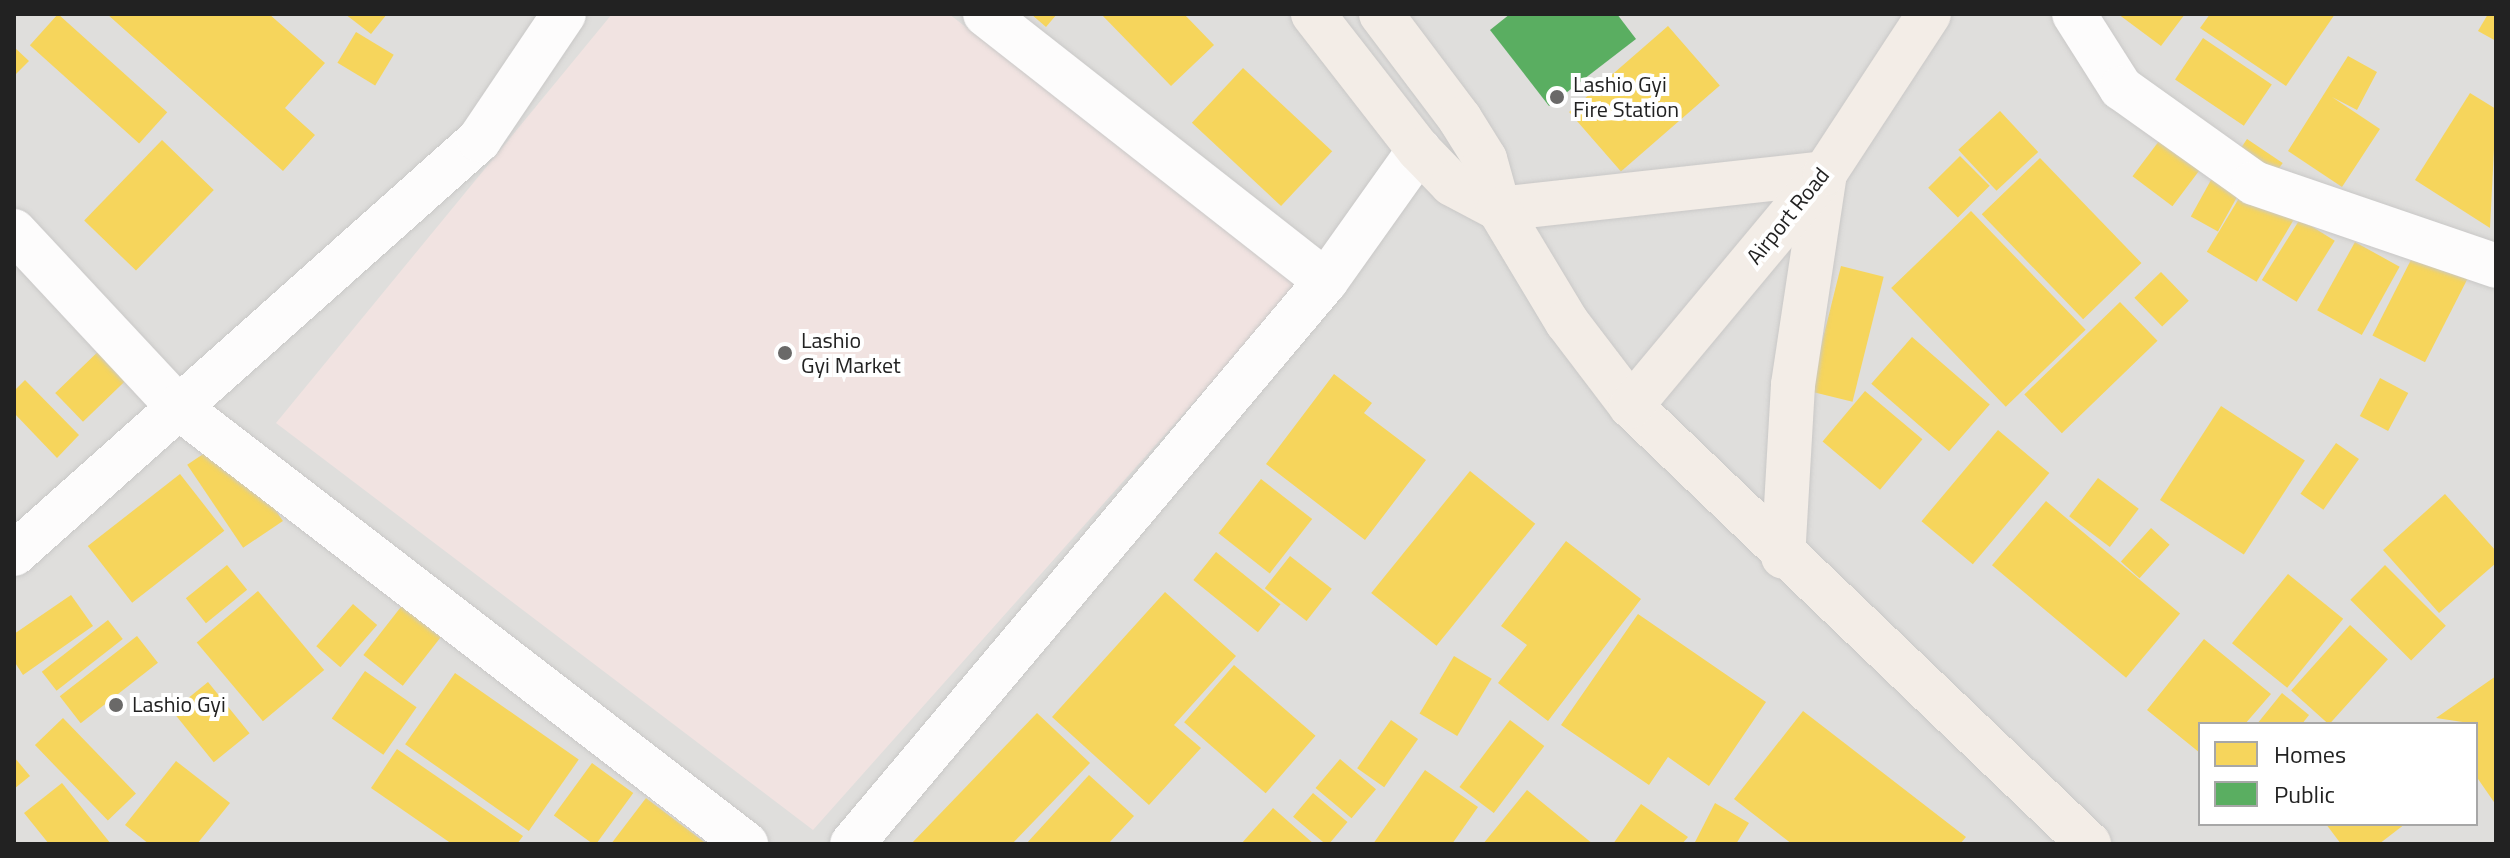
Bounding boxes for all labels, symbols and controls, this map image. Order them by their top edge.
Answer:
place label: Lashio Gyi Fire Station [1573,71,1679,122]
marker: Lashio Gyi Fire Station [1548,88,1566,106]
street label: Airport Road [1741,162,1835,270]
place label: Lashio Gyi Market [801,327,901,378]
marker: Lashio Gyi Market [776,344,794,362]
place label: Lashio Gyi [132,692,226,718]
marker: Lashio Gyi [107,696,125,714]
legend [2198,722,2478,826]
text: Homes [2274,736,2346,772]
text: Public [2274,776,2335,812]

